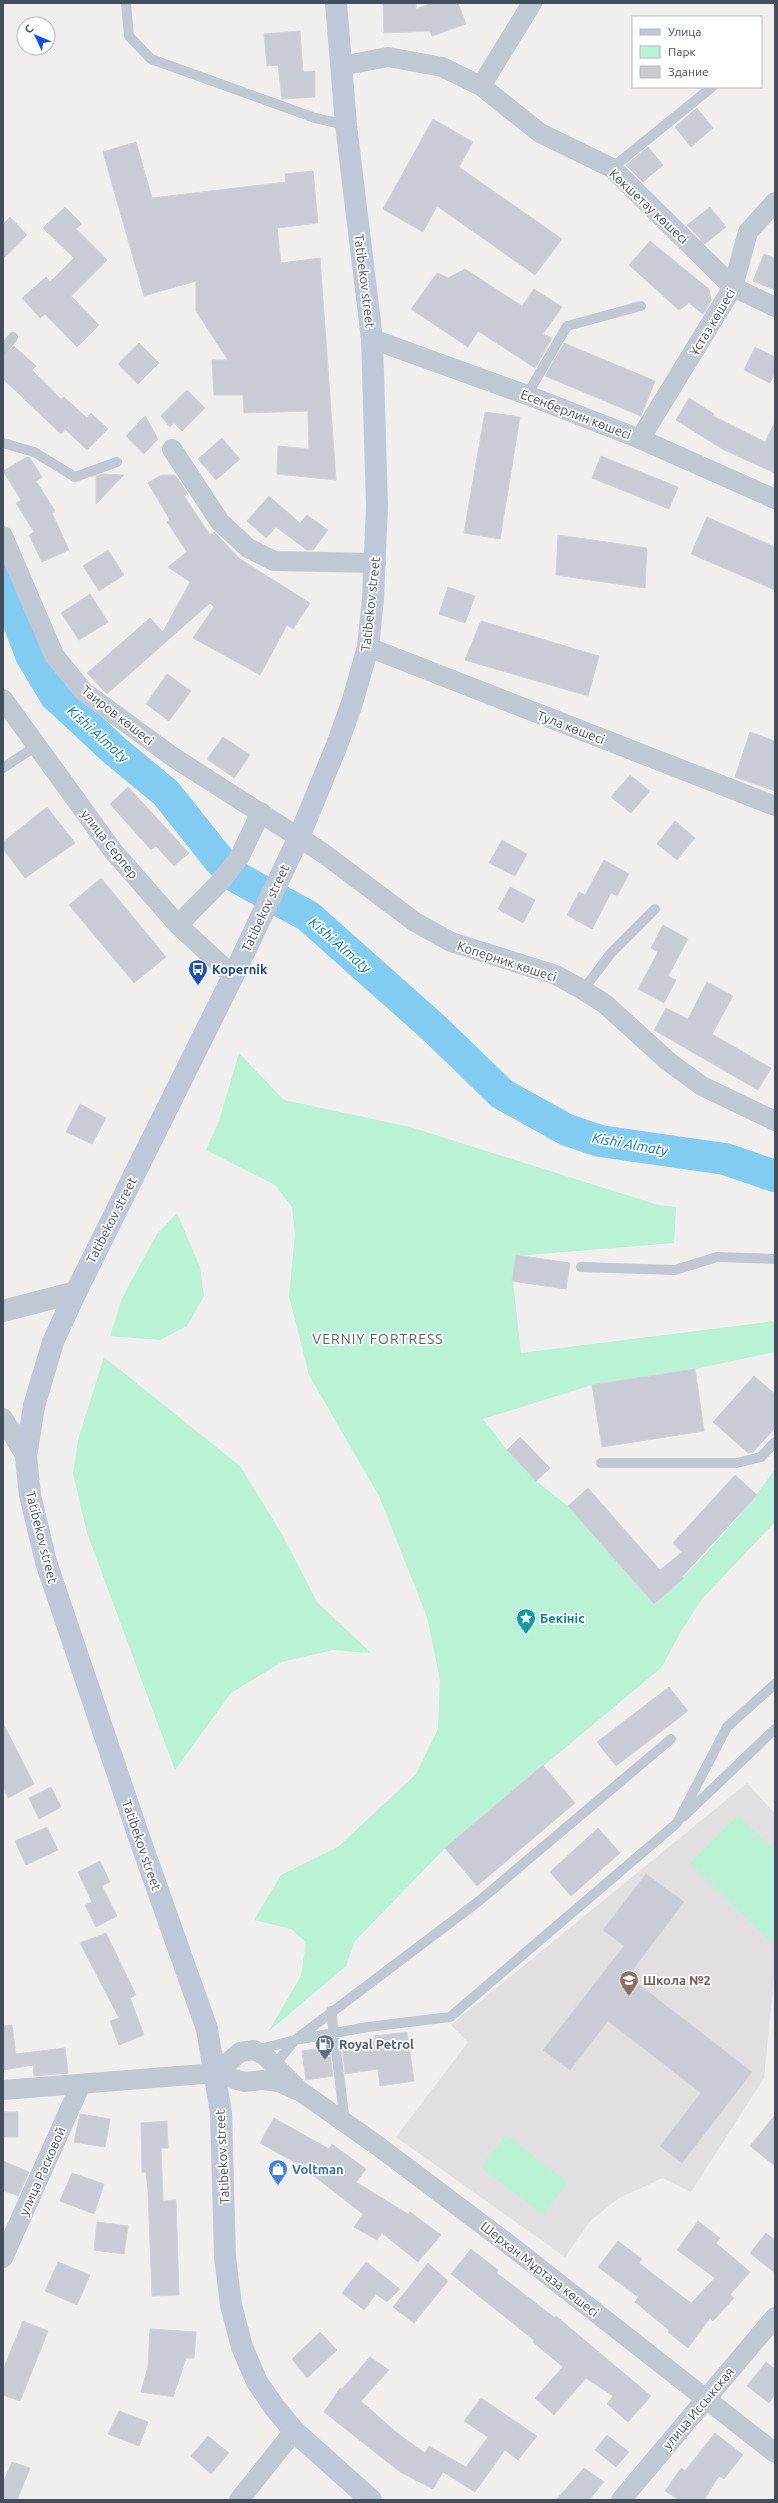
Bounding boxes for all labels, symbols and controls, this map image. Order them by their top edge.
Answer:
north arrow [16,16,56,56]
legend [632,16,762,88]
text: С [22,22,36,36]
text: Улица [668,25,701,38]
text: Парк [668,45,696,58]
text: Здание [668,65,709,78]
street label: Көкшетау көшесі [607,166,691,246]
street label: Tatibekov street [352,233,378,329]
street label: Ұстаз көшесі [686,286,738,358]
street label: Есенберлин көшесі [519,386,633,442]
street label: Tatibekov street [358,556,382,652]
street label: Таиров көшесі [79,683,157,747]
water label: Kіshі Almaty [64,702,132,766]
street label: Тула көшесі [535,708,607,746]
street label: улица Серпер [79,807,141,881]
street label: Tatibekov street [239,862,291,954]
water label: Kіshі Almaty [306,914,374,976]
street label: Коперник көшесі [456,938,558,984]
bus stop icon: Kopernik [187,958,209,986]
place label: Kopernik [212,962,268,976]
water label: Kіshі Almaty [591,1129,670,1159]
street label: Tatibekov street [83,1175,139,1265]
district label: VERNIY FORTRESS [312,1331,444,1347]
street label: Tatibekov street [24,1489,60,1585]
place icon: Бекініс [515,1607,537,1635]
place label: Бекініс [540,1611,585,1625]
street label: Tatibekov street [120,1798,164,1892]
school or university icon: Школа №2 [618,1969,640,1997]
place label: Школа №2 [643,1973,711,1987]
fuel station icon: Royal Petrol [314,2033,336,2061]
place label: Royal Petrol [339,2037,414,2051]
street label: Tatibekov street [213,2109,231,2205]
street label: улица Расковой [16,2125,68,2217]
shop icon: Voltman [267,2158,289,2186]
place label: Voltman [292,2162,344,2176]
street label: Шерхан Мұртаза көшесі [478,2219,602,2319]
street label: улица Иссыкская [660,2364,736,2452]

